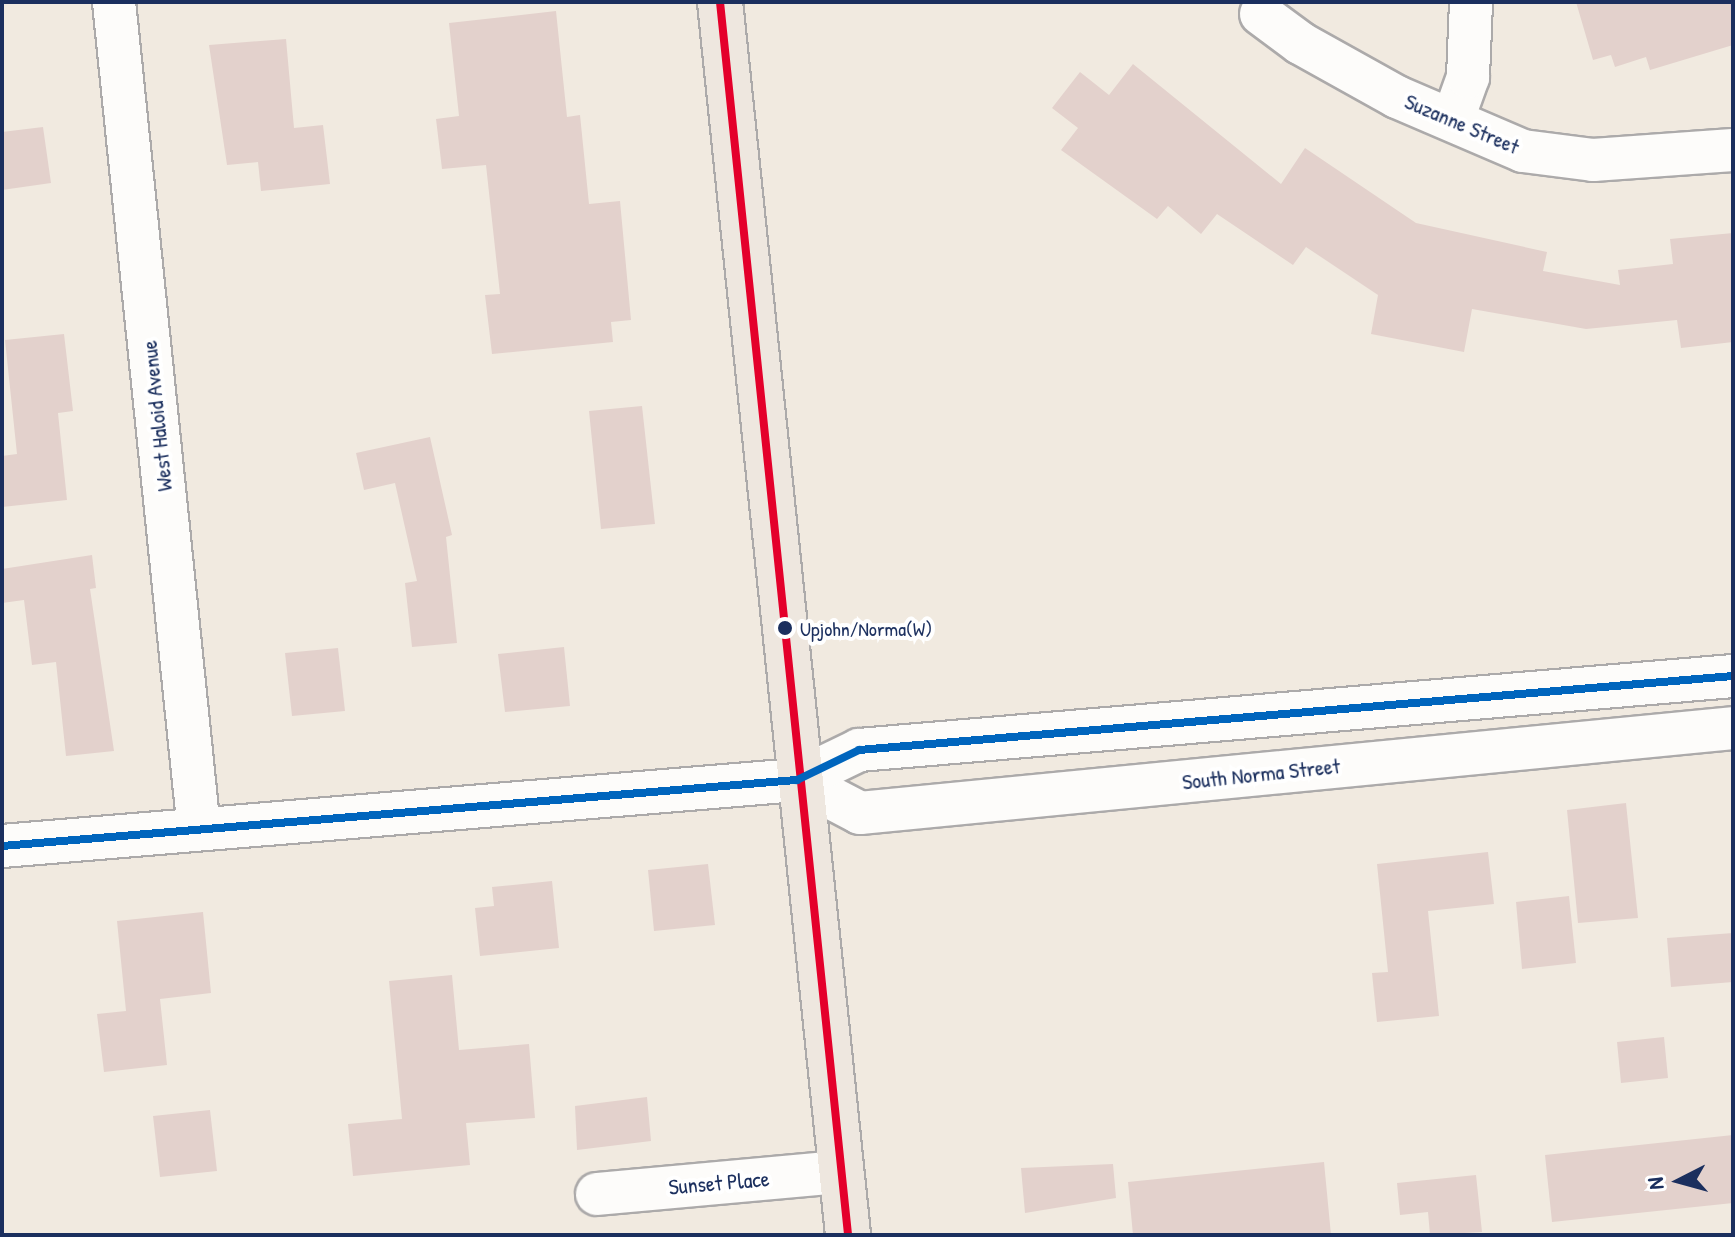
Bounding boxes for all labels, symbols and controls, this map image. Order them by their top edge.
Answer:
street label: Suzanne Street [1401,88,1523,160]
street label: West Haloid Avenue [136,339,178,493]
place label: Upjohn/Norma(W) [800,616,932,640]
marker: Upjohn/Norma(W) [777,620,793,636]
street label: South Norma Street [1181,753,1341,795]
north arrow [1639,1141,1719,1221]
street label: Sunset Place [668,1165,770,1201]
text: N [1640,1176,1671,1191]

